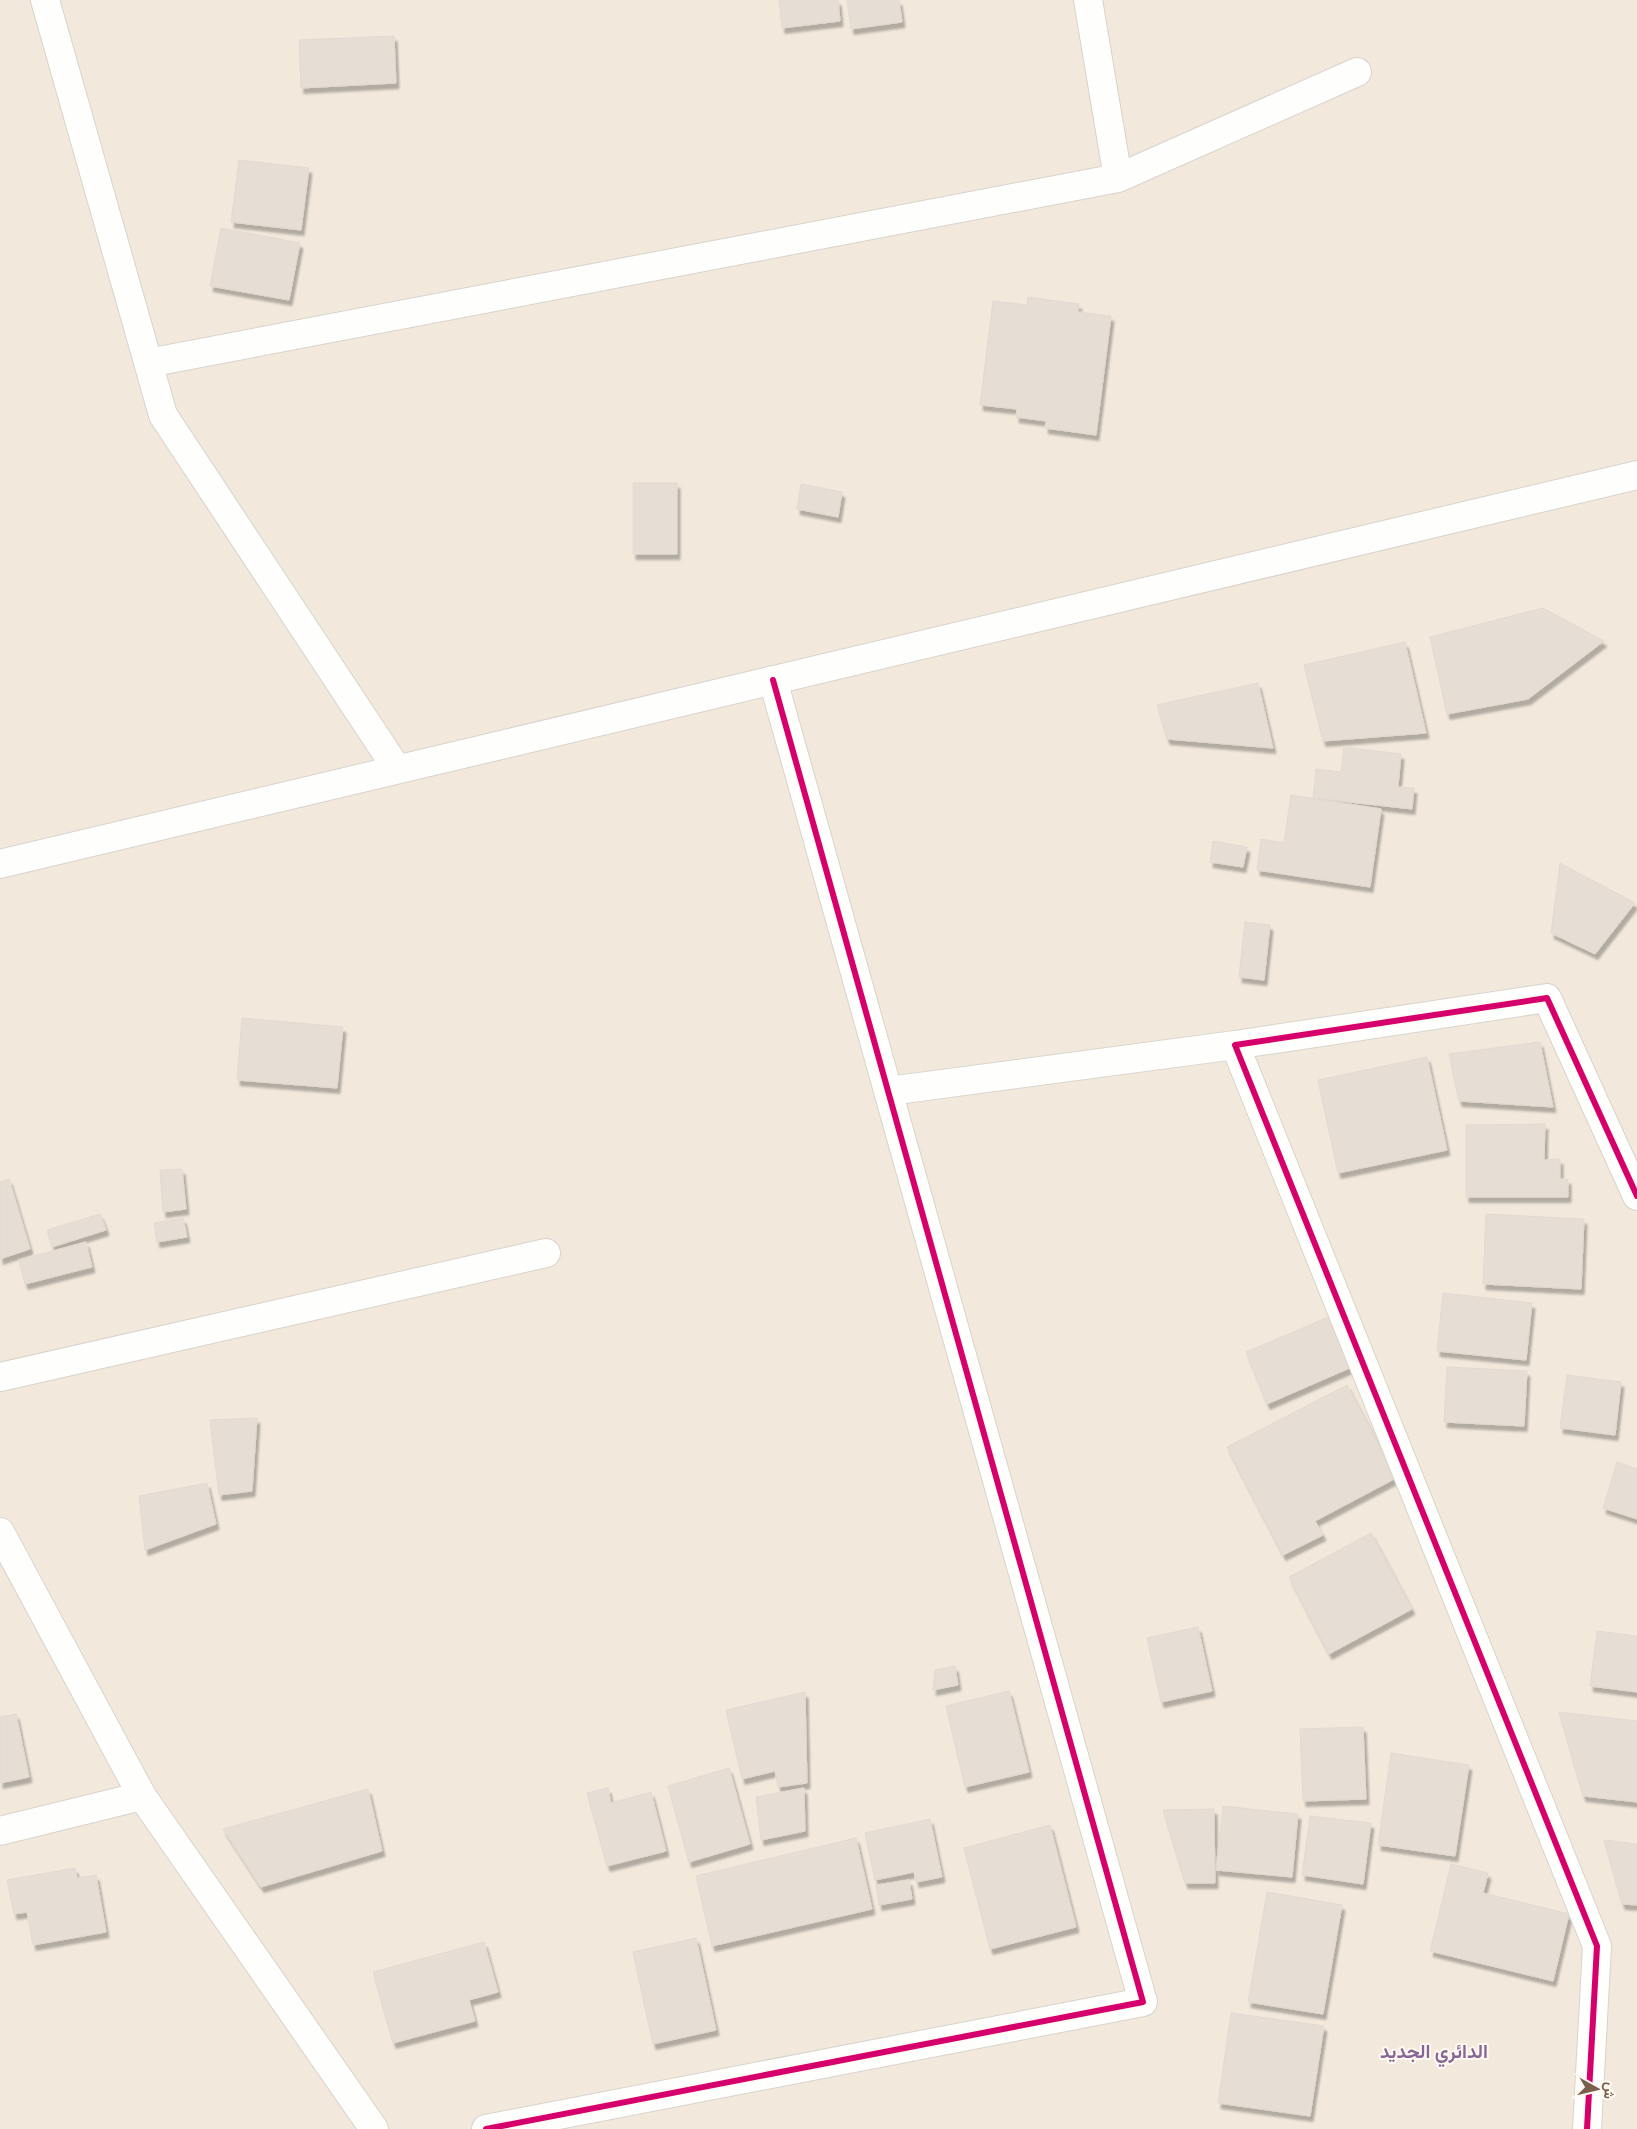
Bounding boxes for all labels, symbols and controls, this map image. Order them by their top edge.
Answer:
district label: الدائري الجديد [1380,2040,1488,2068]
north arrow [1572,2064,1622,2114]
text: ش [1600,2081,1619,2100]

